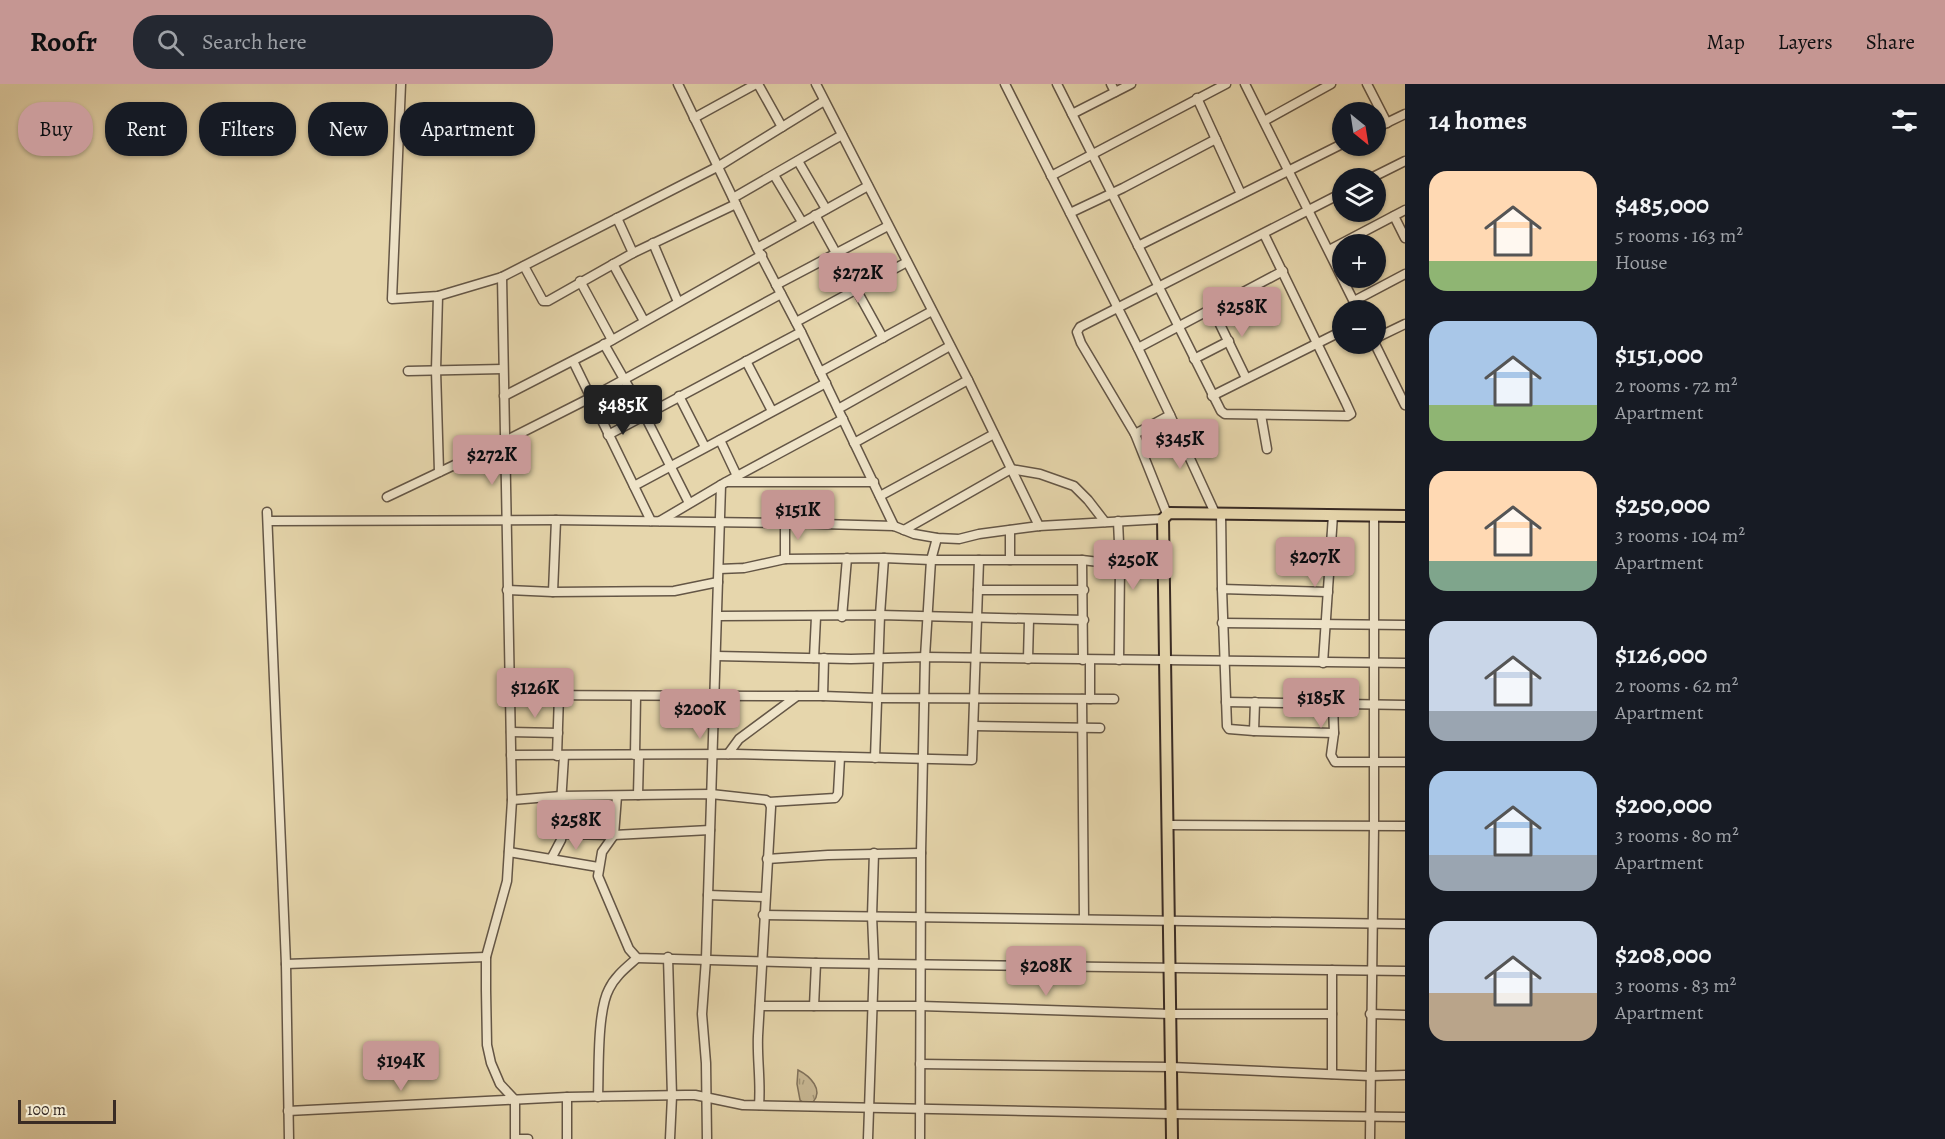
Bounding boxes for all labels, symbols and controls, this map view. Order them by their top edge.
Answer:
search box [133,15,553,69]
text: Roofr [30,23,97,61]
icon: search [154,26,187,59]
text: Search here [202,27,307,57]
text: Map [1706,28,1745,56]
text: Layers [1778,28,1833,56]
text: Share [1866,28,1915,56]
chip: Buy [18,102,93,156]
chip: Rent [105,102,187,156]
chip: Filters [199,102,296,156]
chip: New [308,102,388,156]
chip: Apartment [400,102,535,156]
north arrow [1332,102,1386,156]
map controls [1332,102,1386,354]
text: 14 homes [1429,103,1527,138]
icon: filters [1888,104,1921,137]
button: layers [1332,168,1386,222]
text: $485,000 [1615,187,1709,222]
icon: home [1477,195,1549,267]
text: 5 rooms · 163 m² [1615,222,1743,249]
button: + [1332,234,1386,288]
text: House [1615,249,1667,276]
pin: $272K [816,253,900,304]
text: $272K [833,259,883,286]
pin: $258K [1200,287,1284,338]
text: $258K [1217,293,1267,320]
button: − [1332,300,1386,354]
text: $151,000 [1615,337,1703,372]
icon: home [1477,345,1549,417]
text: 2 rooms · 72 m² [1615,372,1737,399]
pin: $485K [581,385,665,436]
text: $485K [598,391,648,418]
text: Apartment [1615,399,1704,426]
pin: $345K [1138,419,1222,470]
text: $345K [1156,425,1205,452]
pin: $272K [450,435,534,486]
text: $272K [467,441,517,468]
text: $250,000 [1615,487,1710,522]
pin: $151K [756,490,840,541]
icon: home [1477,495,1549,567]
text: $151K [775,496,821,523]
text: 3 rooms · 104 m² [1615,522,1745,549]
pin: $207K [1273,537,1357,588]
pin: $250K [1091,540,1175,591]
text: $207K [1290,543,1340,570]
text: $250K [1108,546,1158,573]
text: Apartment [1615,549,1704,576]
text: $126,000 [1615,637,1707,672]
icon: home [1477,645,1549,717]
pin: $126K [493,668,577,719]
text: 2 rooms · 62 m² [1615,672,1738,699]
text: $126K [511,674,559,701]
pin: $185K [1279,678,1363,729]
text: $185K [1297,684,1345,711]
pin: $200K [658,689,742,740]
text: $200K [674,695,726,722]
text: Apartment [1615,699,1704,726]
text: $200,000 [1615,787,1712,822]
icon: home [1477,795,1549,867]
pin: $258K [534,800,618,851]
text: $258K [551,806,601,833]
text: 3 rooms · 80 m² [1615,822,1739,849]
text: Apartment [1615,849,1704,876]
text: $208,000 [1615,937,1711,972]
icon: home [1477,945,1549,1017]
pin: $208K [1004,946,1088,997]
text: $208K [1020,952,1072,979]
text: 3 rooms · 83 m² [1615,972,1736,999]
text: Apartment [1615,999,1704,1026]
pin: $194K [359,1041,443,1092]
text: $194K [377,1047,425,1074]
scale bar [18,1097,116,1124]
text: 100 m [27,1099,66,1121]

